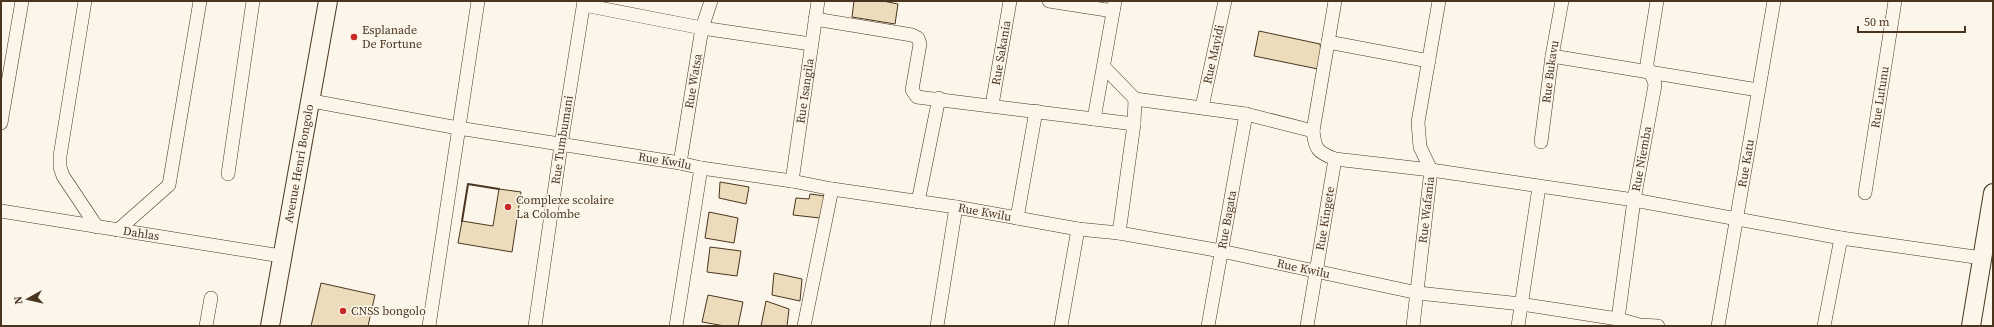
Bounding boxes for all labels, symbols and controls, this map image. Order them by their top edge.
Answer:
scale bar [1858,8,1965,34]
text: 50 m [1864,14,1890,30]
street label: Rue Sakania [988,18,1015,86]
place label: Esplanade De Fortune [362,22,422,52]
street label: Rue Mayidi [1199,23,1228,85]
marker: Esplanade De Fortune [349,32,359,42]
street label: Rue Bukavu [1538,39,1563,104]
street label: Rue Watsa [681,52,706,110]
street label: Rue Isangila [792,56,818,125]
street label: Rue Lutunu [1867,65,1893,129]
street label: Rue Tumbumani [547,94,577,185]
street label: Avenue Henri Bongolo [281,102,318,224]
street label: Rue Niemba [1628,124,1655,193]
street label: Rue Katu [1734,138,1758,189]
street label: Rue Kwilu [637,149,693,174]
street label: Rue Wafania [1415,175,1438,244]
street label: Rue Kingete [1312,185,1338,252]
street label: Rue Bagata [1214,188,1240,250]
place label: Complexe scolaire La Colombe [516,192,614,222]
street label: Rue Kwilu [957,200,1013,225]
marker: Complexe scolaire La Colombe [503,202,513,212]
street label: Dahlas [122,223,161,244]
street label: Rue Kwilu [1276,255,1332,282]
north arrow [8,279,48,319]
text: N [11,295,27,305]
place label: CNSS bongolo [351,303,426,319]
marker: CNSS bongolo [338,306,348,316]

